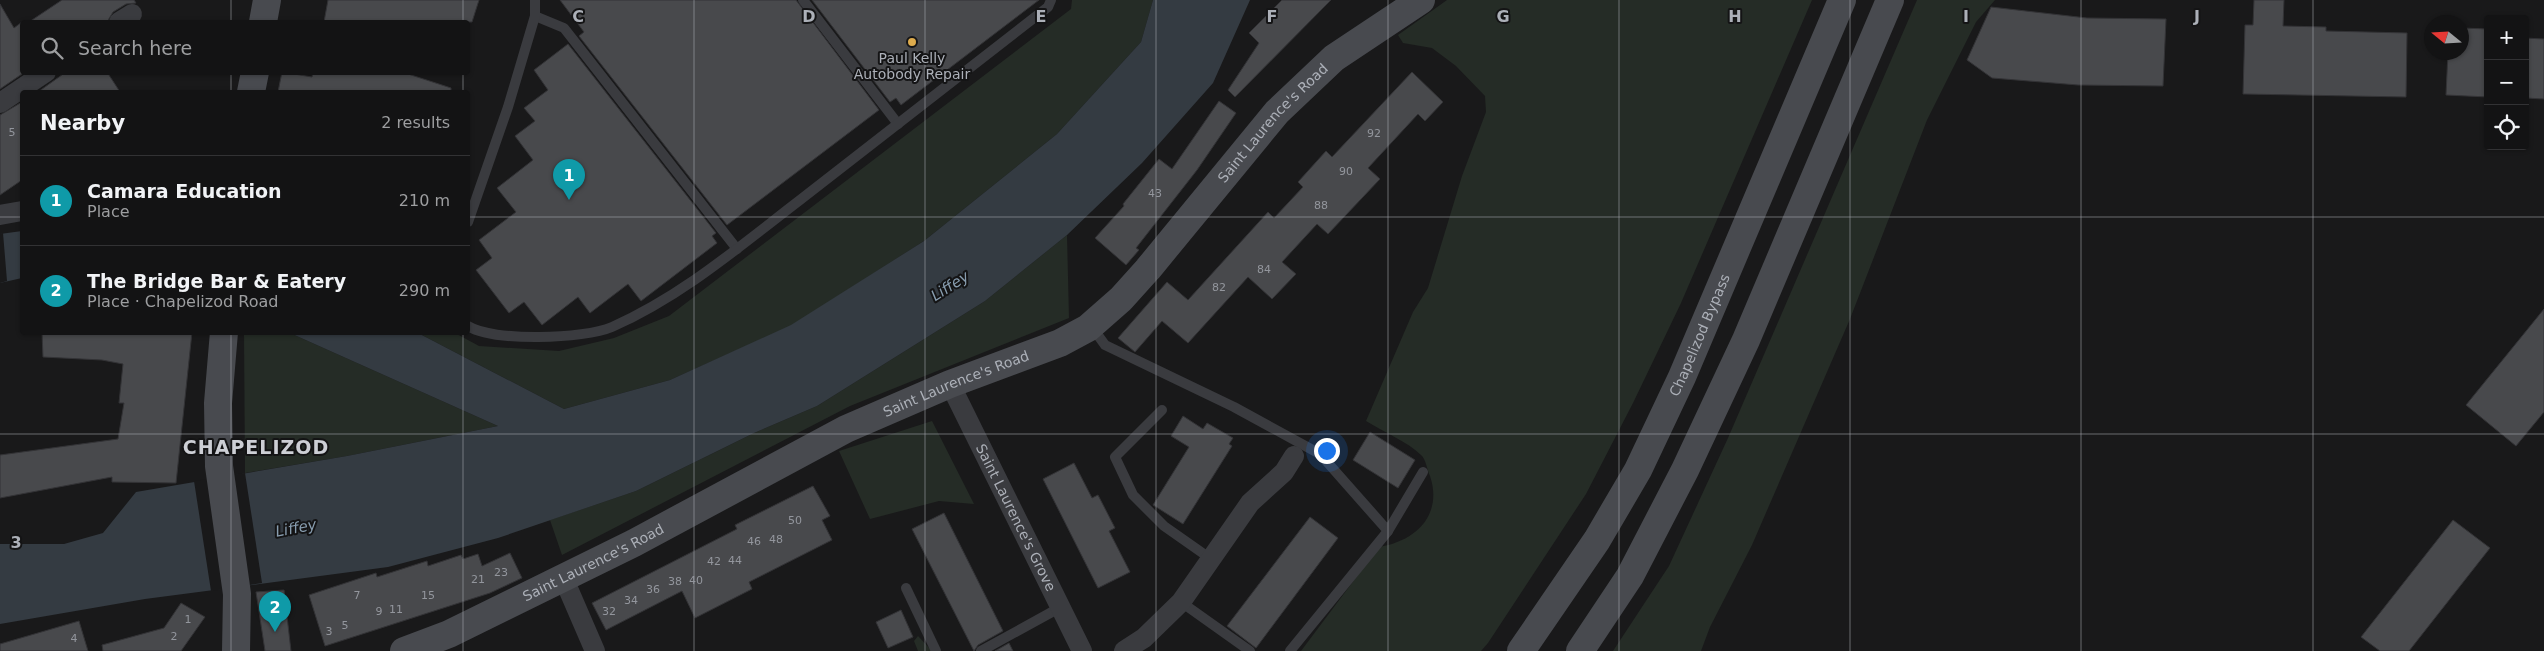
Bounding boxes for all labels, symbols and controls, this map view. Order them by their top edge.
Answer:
text: C [572,7,584,26]
text: D [802,7,816,26]
text: E [1036,7,1046,26]
text: F [1267,7,1277,26]
text: G [1496,7,1510,26]
text: H [1728,7,1742,26]
text: I [1963,7,1969,26]
text: J [2193,7,2200,26]
north arrow [2424,15,2469,60]
map controls [2484,15,2529,150]
button: + [2484,15,2529,60]
search box [20,20,470,75]
icon: search [38,34,66,62]
marker: Paul Kelly Autobody Repair [906,36,918,48]
text: Search here [78,37,192,59]
place label: Paul Kelly Autobody Repair [854,50,970,82]
street label: Saint Laurence's Road [1214,60,1331,186]
button: − [2484,60,2529,105]
button: locate [2484,105,2529,150]
text: Nearby [40,111,125,135]
text: 2 results [381,113,450,132]
house number: 5 [9,126,16,139]
house number: 92 [1367,127,1381,140]
pin: 1 [553,159,585,200]
house number: 90 [1339,165,1353,178]
text: Camara Education [87,180,282,202]
house number: 43 [1148,187,1162,200]
text: 1 [50,191,62,210]
text: 210 m [399,191,450,210]
house number: 88 [1314,199,1328,212]
text: Place [87,202,130,221]
house number: 84 [1257,263,1271,276]
water label: Liffey [928,267,973,305]
text: The Bridge Bar & Eatery [87,270,346,292]
street label: Chapelizod Bypass [1666,271,1733,399]
text: 2 [50,281,62,300]
text: 290 m [399,281,450,300]
house number: 82 [1212,281,1226,294]
text: Place · Chapelizod Road [87,292,278,311]
street label: Saint Laurence's Road [881,347,1031,420]
district label: CHAPELIZOD [183,436,329,458]
your location [1314,438,1340,464]
street label: Saint Laurence's Grove [973,441,1059,594]
house number: 50 [788,514,802,527]
water label: Liffey [274,515,319,541]
street label: Saint Laurence's Road [520,521,666,604]
text: 3 [10,533,22,552]
house number: 48 [769,533,783,546]
house number: 46 [747,535,761,548]
house number: 44 [728,554,742,567]
house number: 42 [707,555,721,568]
house number: 23 [494,566,508,579]
house number: 21 [471,573,485,586]
house number: 40 [689,574,703,587]
house number: 38 [668,575,682,588]
house number: 36 [646,583,660,596]
house number: 7 [354,589,361,602]
house number: 15 [421,589,435,602]
pin: 2 [259,591,291,632]
house number: 34 [624,594,638,607]
house number: 11 [389,603,403,616]
house number: 9 [376,605,383,618]
house number: 32 [602,605,616,618]
house number: 1 [185,613,192,626]
house number: 5 [342,619,349,632]
house number: 3 [326,625,333,638]
house number: 2 [171,630,178,643]
house number: 4 [71,632,78,645]

